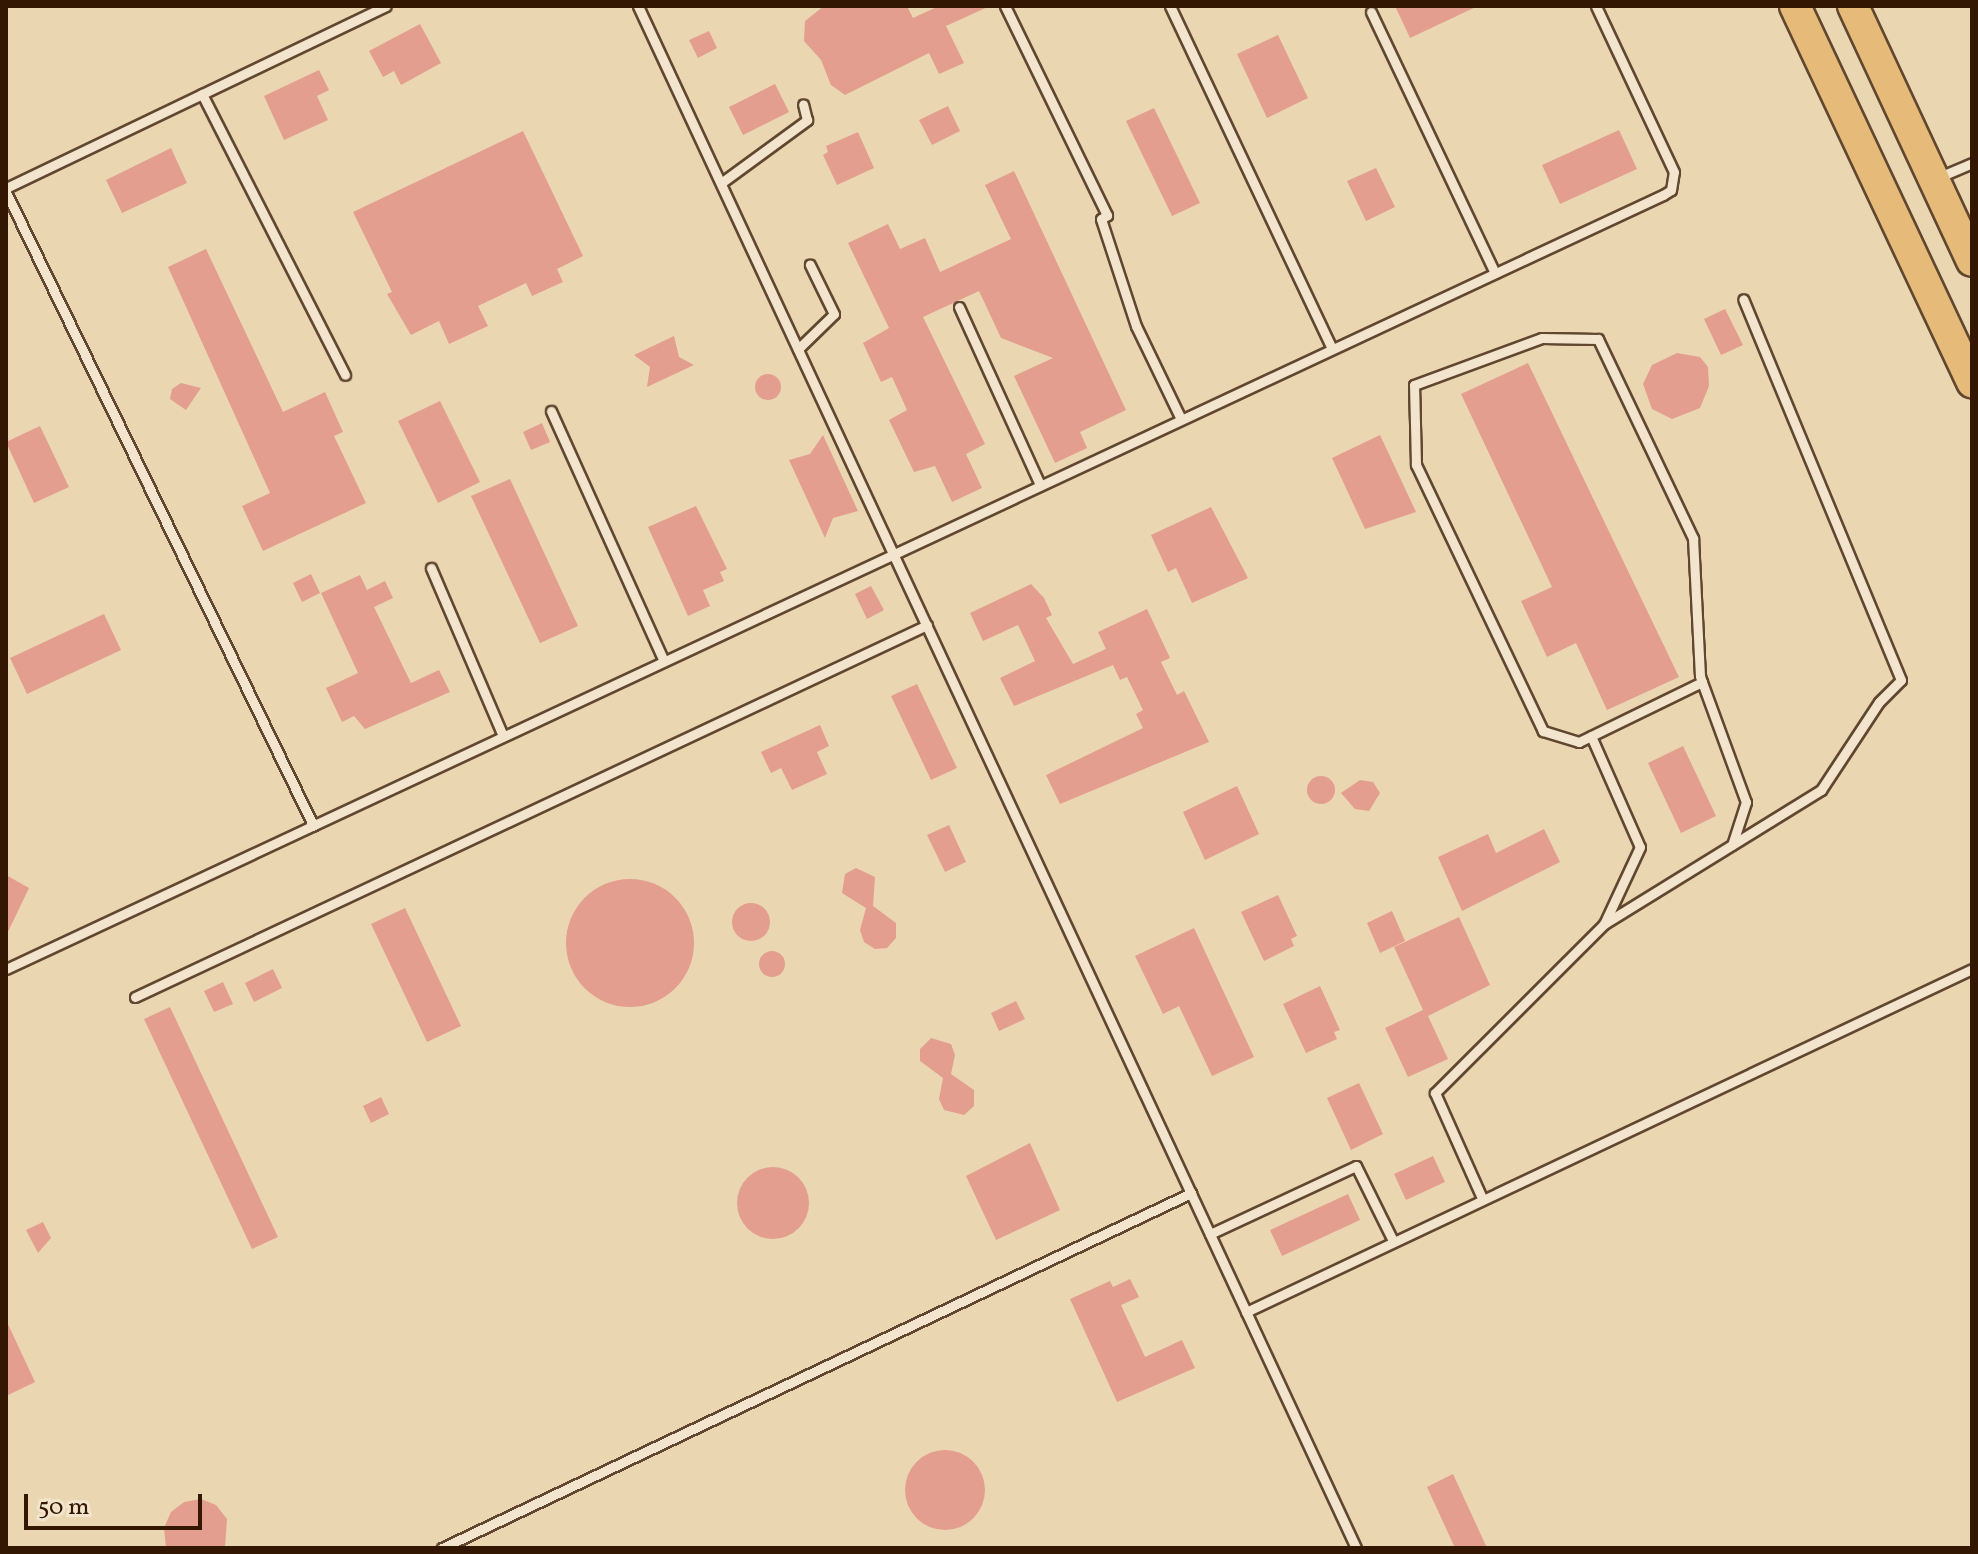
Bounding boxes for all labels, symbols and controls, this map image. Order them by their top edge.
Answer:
scale bar [28,1478,206,1528]
text: 50 m [38,1491,90,1525]

